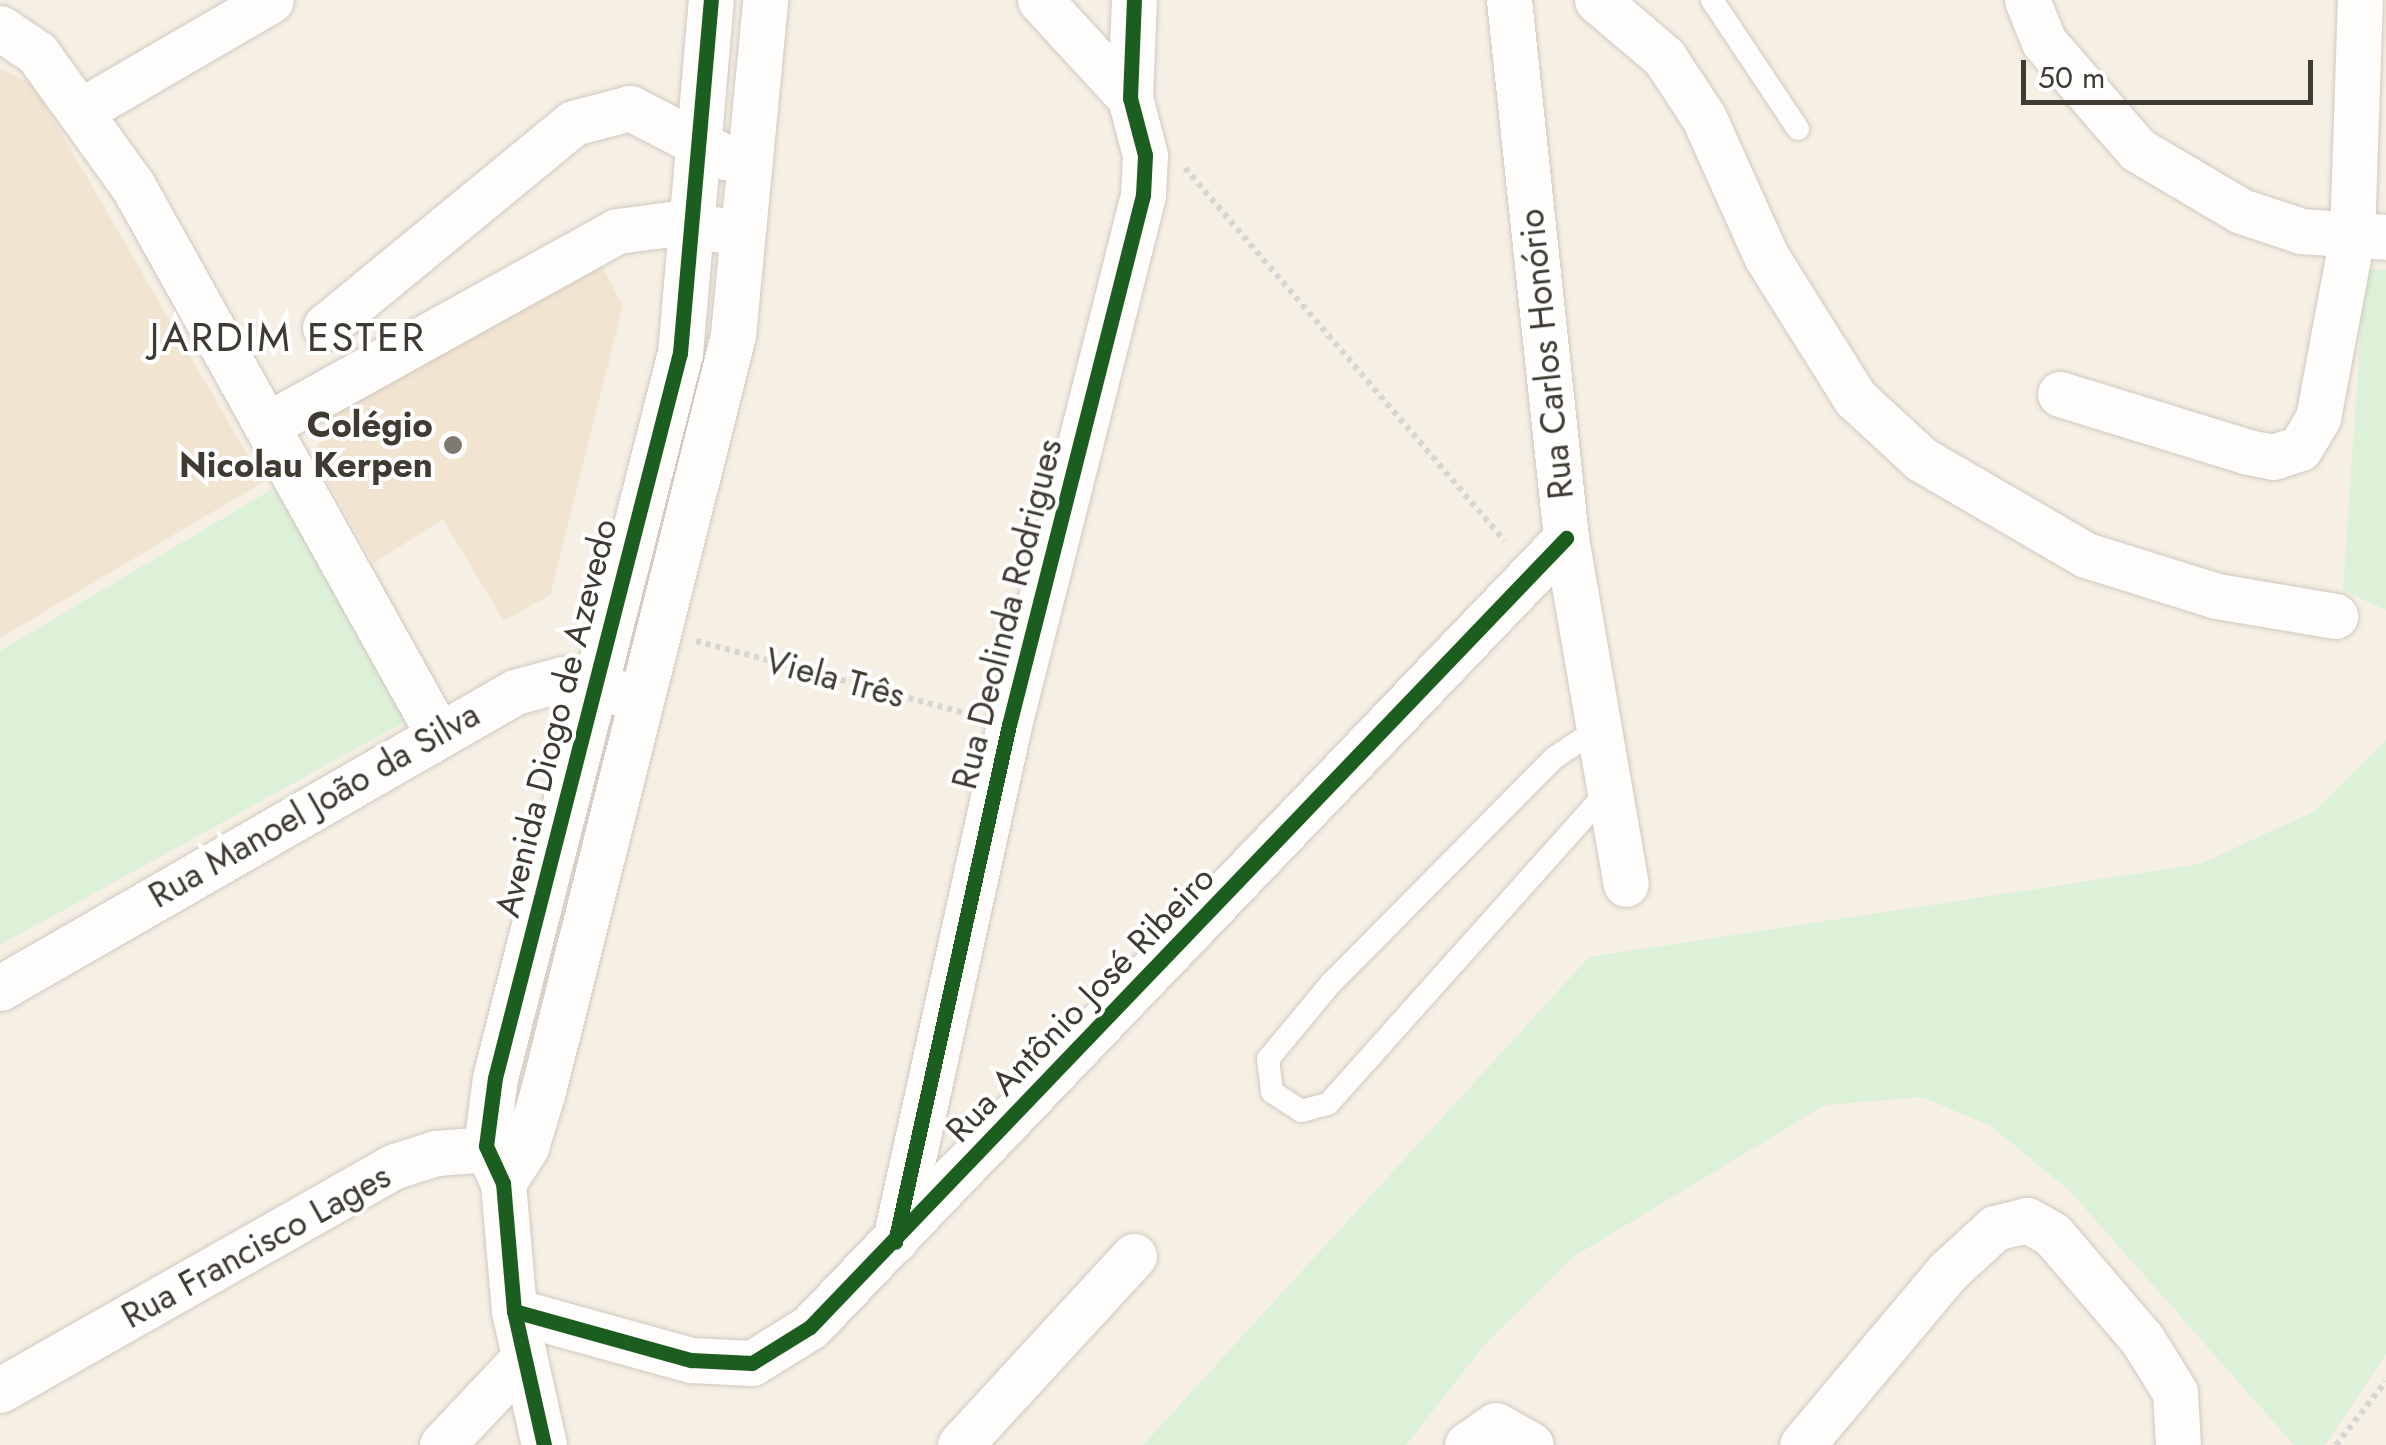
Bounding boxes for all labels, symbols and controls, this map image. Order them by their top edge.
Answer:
scale bar [2026,40,2318,102]
text: 50 m [2038,56,2105,99]
street label: Rua Carlos Honório [1510,207,1582,501]
district label: JARDIM ESTER [150,313,426,361]
place label: Colégio Nicolau Kerpen [179,404,433,486]
marker: Colégio Nicolau Kerpen [442,434,464,456]
street label: Rua Deolinda Rodrigues [943,435,1071,793]
street label: Avenida Diogo de Azevedo [486,515,626,921]
street label: Viela Três [761,639,909,717]
street label: Rua Manoel João da Silva [141,693,487,917]
street label: Rua Antônio José Ribeiro [937,857,1223,1151]
street label: Rua Francisco Lages [115,1155,397,1337]

